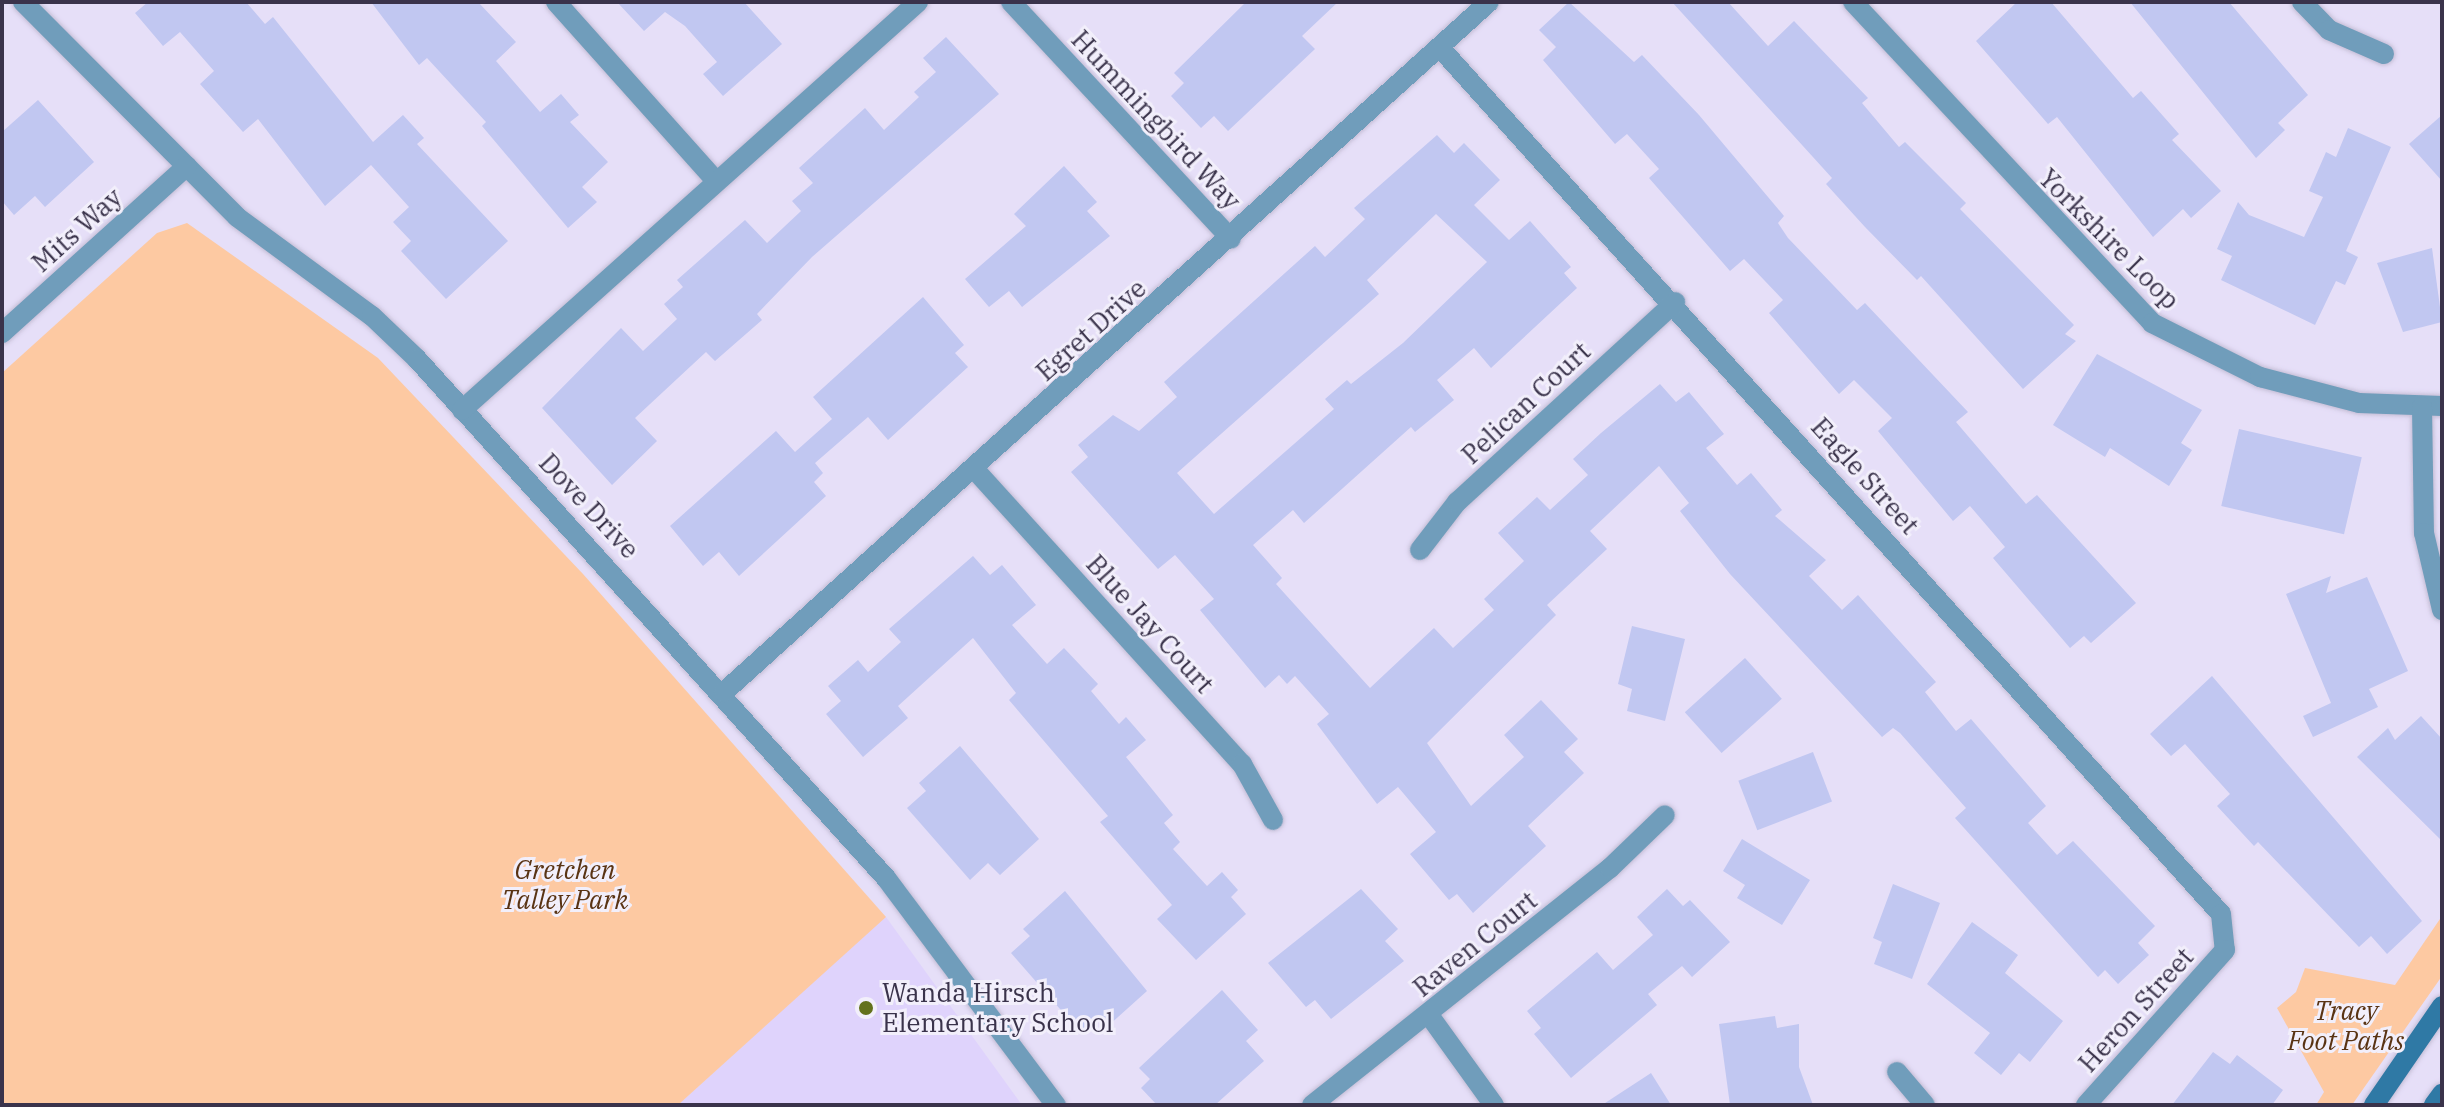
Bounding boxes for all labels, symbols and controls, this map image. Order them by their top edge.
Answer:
street label: Hummingbird Way [1065,24,1247,216]
street label: Yorkshire Loop [2032,162,2186,316]
street label: Mits Way [26,182,128,278]
street label: Egret Drive [1030,273,1152,387]
street label: Pelican Court [1455,336,1597,470]
street label: Eagle Street [1805,411,1925,541]
street label: Dove Drive [533,447,645,565]
street label: Blue Jay Court [1080,548,1220,700]
park label: Gretchen Talley Park [502,854,628,916]
street label: Raven Court [1407,885,1543,1003]
street label: Heron Street [2072,941,2200,1079]
place label: Wanda Hirsch Elementary School [882,977,1114,1038]
park label: Tracy Foot Paths [2288,995,2404,1056]
marker: Wanda Hirsch Elementary School [857,999,875,1017]

